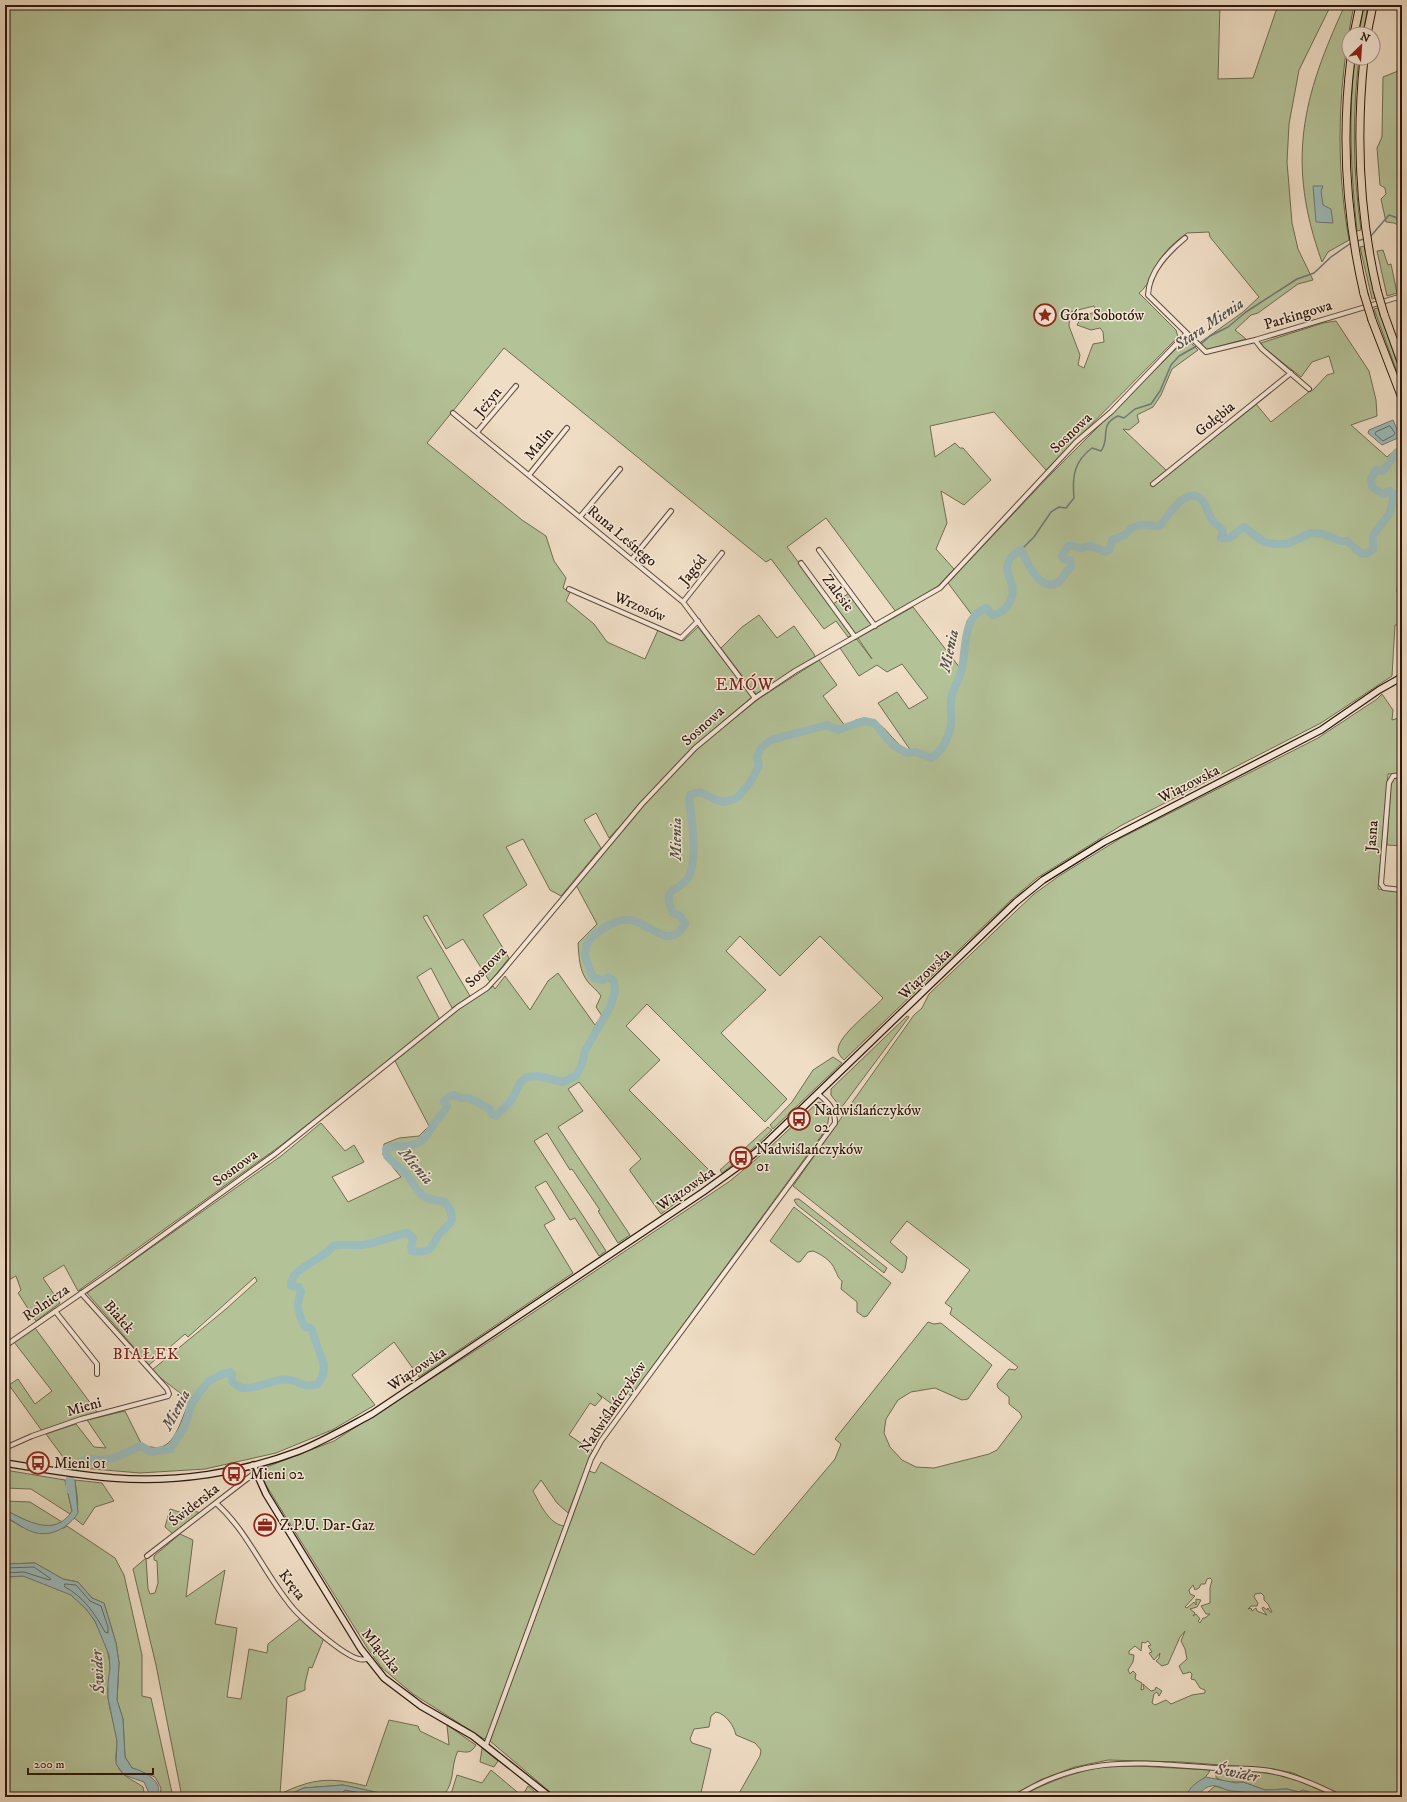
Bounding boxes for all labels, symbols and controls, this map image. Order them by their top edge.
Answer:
north arrow [1341,26,1381,66]
text: N [1358,30,1372,46]
water label: Stara Mienia [1170,293,1248,355]
street label: Parkingowa [1262,295,1335,334]
place icon: Góra Sobotów [1032,302,1058,328]
place label: Góra Sobotów [1060,306,1144,325]
street label: Jeżyn [469,383,506,422]
street label: Gołębia [1191,397,1239,441]
street label: Sosnowa [1046,408,1096,458]
street label: Malin [520,424,558,464]
street label: Runa Leśnego [583,501,661,571]
street label: Jagód [674,550,711,591]
street label: Zalesie [818,571,858,615]
street label: Wrzosów [610,587,669,626]
water label: Mienia [935,628,963,675]
district label: EMÓW [716,673,774,696]
street label: Sosnowa [678,701,729,750]
street label: Wiązowska [1154,760,1223,808]
water label: Mienia [666,817,686,861]
street label: Jasna [1361,819,1383,854]
street label: Sosnowa [461,942,511,992]
street label: Wiązowska [894,944,956,1005]
place label: Nadwiślańczyków 02 [814,1101,921,1137]
bus stop icon: Nadwiślańczyków 02 [786,1106,812,1132]
place label: Nadwiślańczyków 01 [756,1140,863,1176]
water label: Mienia [394,1142,438,1189]
street label: Sosnowa [209,1145,262,1191]
bus stop icon: Nadwiślańczyków 01 [728,1145,754,1171]
street label: Wiązowska [652,1162,719,1216]
street label: Rolnicza [19,1280,74,1326]
street label: Białek [99,1297,139,1338]
street label: Wiązowska [383,1342,450,1396]
district label: BIAŁEK [112,1344,180,1364]
street label: Nadwiślańczyków [575,1357,651,1457]
water label: Mienia [157,1386,195,1435]
street label: Mieni [64,1393,104,1421]
bus stop icon: Mieni 01 [25,1450,51,1476]
place label: Mieni 01 [54,1454,106,1473]
bus stop icon: Mieni 02 [221,1461,247,1487]
place label: Mieni 02 [250,1465,305,1484]
street label: Świderska [164,1478,224,1531]
office icon: Z.P.U. Dar-Gaz [252,1512,278,1538]
place label: Z.P.U. Dar-Gaz [280,1516,375,1535]
street label: Kręta [274,1566,310,1605]
street label: Mlądzka [357,1625,405,1678]
water label: Świder [86,1648,110,1696]
scale bar [28,1750,153,1776]
text: 200 m [34,1757,64,1772]
water label: Świder [1212,1759,1262,1787]

